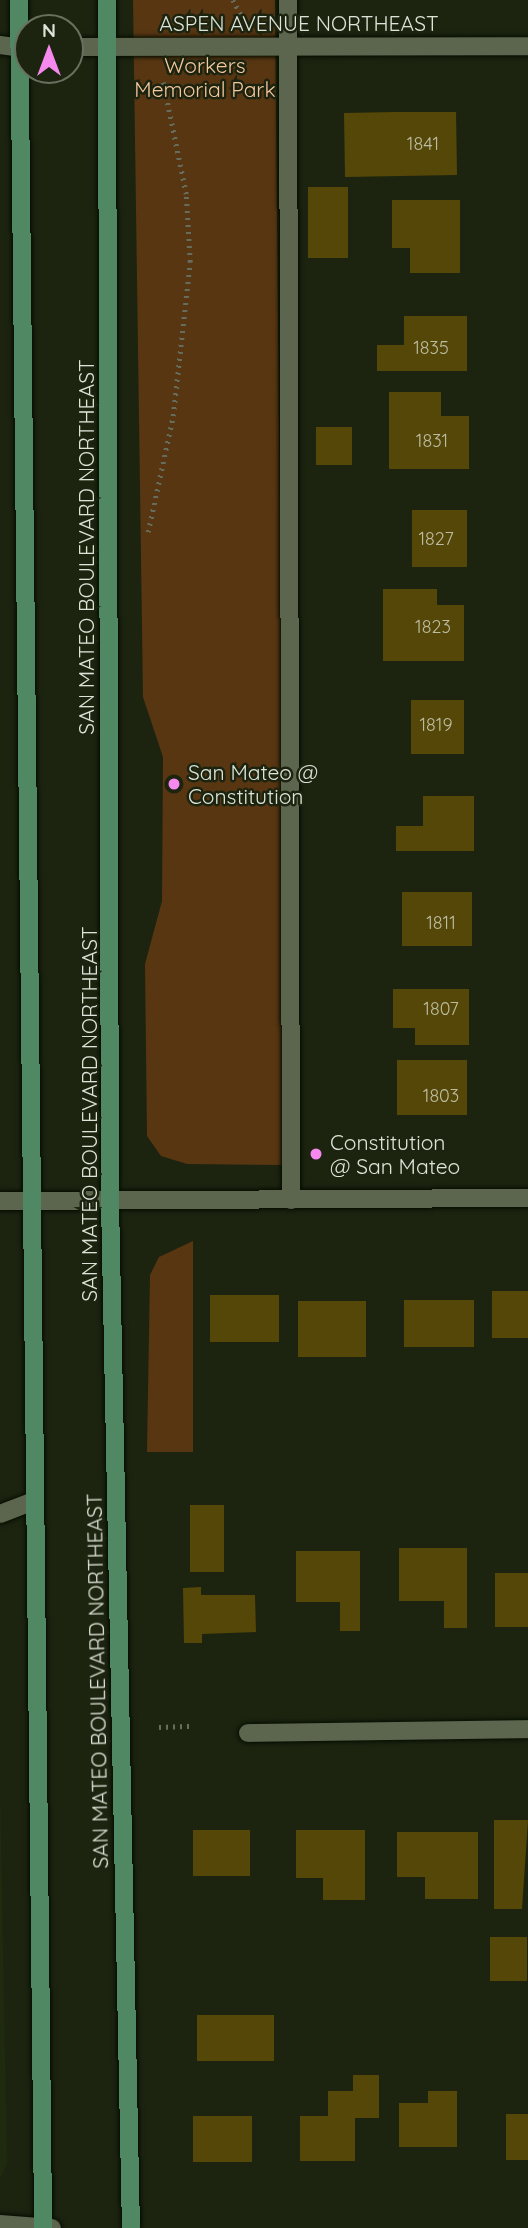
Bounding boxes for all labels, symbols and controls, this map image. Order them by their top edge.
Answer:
street label: ASPEN AVENUE NORTHEAST [159,10,439,36]
north arrow [14,14,84,84]
text: N [42,18,56,42]
park label: Workers Memorial Park [134,52,276,102]
house number: 1841 [407,133,439,155]
house number: 1835 [413,337,449,359]
street label: SAN MATEO BOULEVARD NORTHEAST [73,359,99,735]
house number: 1831 [416,430,448,452]
house number: 1827 [418,528,454,550]
house number: 1823 [415,616,451,638]
house number: 1819 [419,714,453,736]
place label: San Mateo @ Constitution [188,759,318,809]
marker: San Mateo @ Constitution [166,776,182,792]
house number: 1811 [426,912,456,934]
street label: SAN MATEO BOULEVARD NORTHEAST [76,926,102,1302]
house number: 1807 [423,998,459,1020]
house number: 1803 [423,1085,459,1107]
place label: Constitution @ San Mateo [330,1129,460,1179]
marker: Constitution @ San Mateo [308,1146,324,1162]
street label: SAN MATEO BOULEVARD NORTHEAST [81,1493,113,1869]

